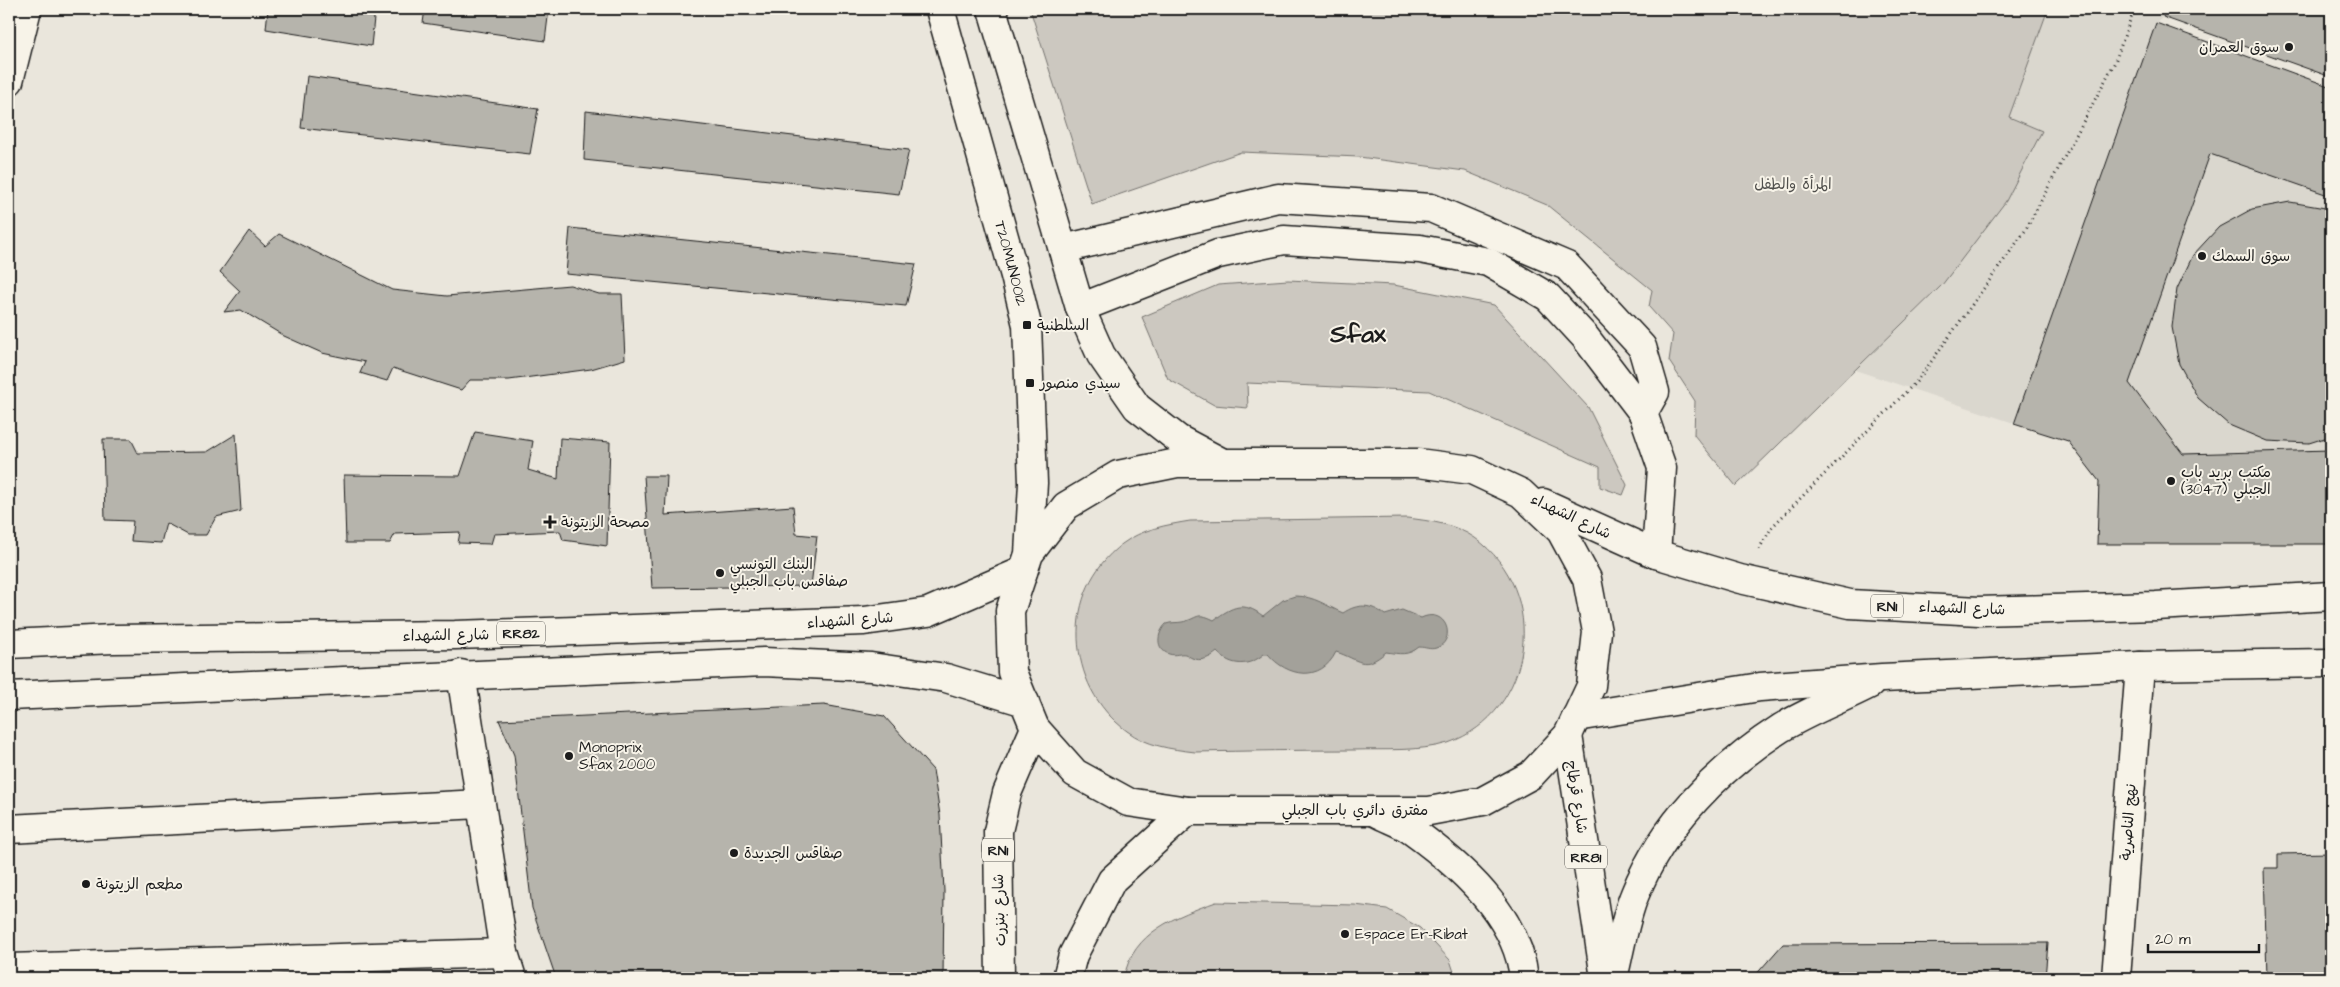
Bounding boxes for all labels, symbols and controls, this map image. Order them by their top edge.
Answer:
place label: سوق العمران [2199,37,2279,58]
marker: سوق العمران [2283,41,2295,53]
park label: المرأة والطفل [1754,174,1832,195]
street label: T20MUN0012 [989,219,1032,308]
place label: سوق السمك [2212,246,2290,267]
marker: سوق السمك [2196,250,2208,262]
place label: السلطنية [1037,315,1089,336]
district label: Sfax [1329,317,1387,352]
marker: السلطنية [1021,319,1033,331]
place label: سيدي منصور [1039,373,1121,394]
marker: سيدي منصور [1024,377,1036,389]
place label: مكتب بريد باب الجبلي (3047) [2181,462,2271,502]
marker: مكتب بريد باب الجبلي (3047) [2165,475,2177,487]
street label: شارع الشهداء [1527,489,1614,544]
place label: مصحة الزيتونة [561,512,650,533]
marker: مصحة الزيتونة [543,515,557,529]
place label: البنك التونسي صفاقس باب الجبلي [730,554,848,594]
marker: البنك التونسي صفاقس باب الجبلي [714,567,726,579]
road number: RN1 [1871,594,1903,618]
street label: شارع الشهداء [1918,596,2006,621]
street label: شارع الشهداء [806,607,894,634]
road number: RR82 [497,622,545,644]
street label: شارع الشهداء [403,624,489,647]
place label: Monoprix Sfax 2000 [579,737,656,775]
marker: Monoprix Sfax 2000 [563,750,575,762]
street label: شارع قرطاج [1560,759,1593,835]
street label: نهج الناصرية [2115,783,2142,861]
street label: مفترق دائري باب الجبلي [1282,800,1428,823]
road number: RN1 [982,838,1014,862]
place label: صفاقس الجديدة [744,843,843,864]
road number: RR81 [1565,846,1607,869]
marker: صفاقس الجديدة [728,847,740,859]
street label: شارع بنزرت [988,873,1011,947]
place label: مطعم الزيتونة [96,874,183,896]
marker: مطعم الزيتونة [80,878,92,890]
scale bar [2148,922,2259,954]
place label: Espace Er-Ribat [1355,924,1468,945]
marker: Espace Er-Ribat [1339,928,1351,940]
text: 20 m [2155,929,2191,950]

